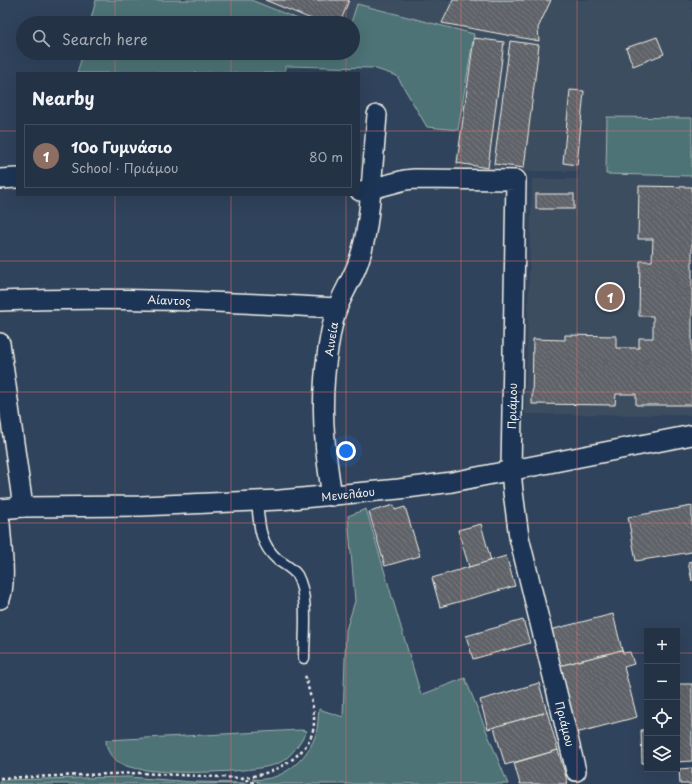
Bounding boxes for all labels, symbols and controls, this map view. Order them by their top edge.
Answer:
search box [16,16,360,60]
icon: search [30,27,52,49]
text: Search here [62,27,148,50]
text: Nearby [32,85,94,111]
text: 10ο Γυμνάσιο [71,135,172,158]
text: 1 [43,147,49,166]
text: 80 m [309,147,343,166]
text: School · Πριάμου [71,158,178,177]
pin: 1 [597,282,623,312]
street label: Αίαντος [147,291,191,309]
street label: Αινεία [320,321,342,357]
street label: Πριάμου [503,383,521,429]
your location [336,441,356,461]
street label: Μενελάου [320,483,376,505]
map controls [644,628,680,772]
button: + [644,628,680,664]
button: − [644,664,680,700]
street label: Πριάμου [551,700,579,748]
button: locate [644,700,680,736]
button: layers [644,736,680,772]

